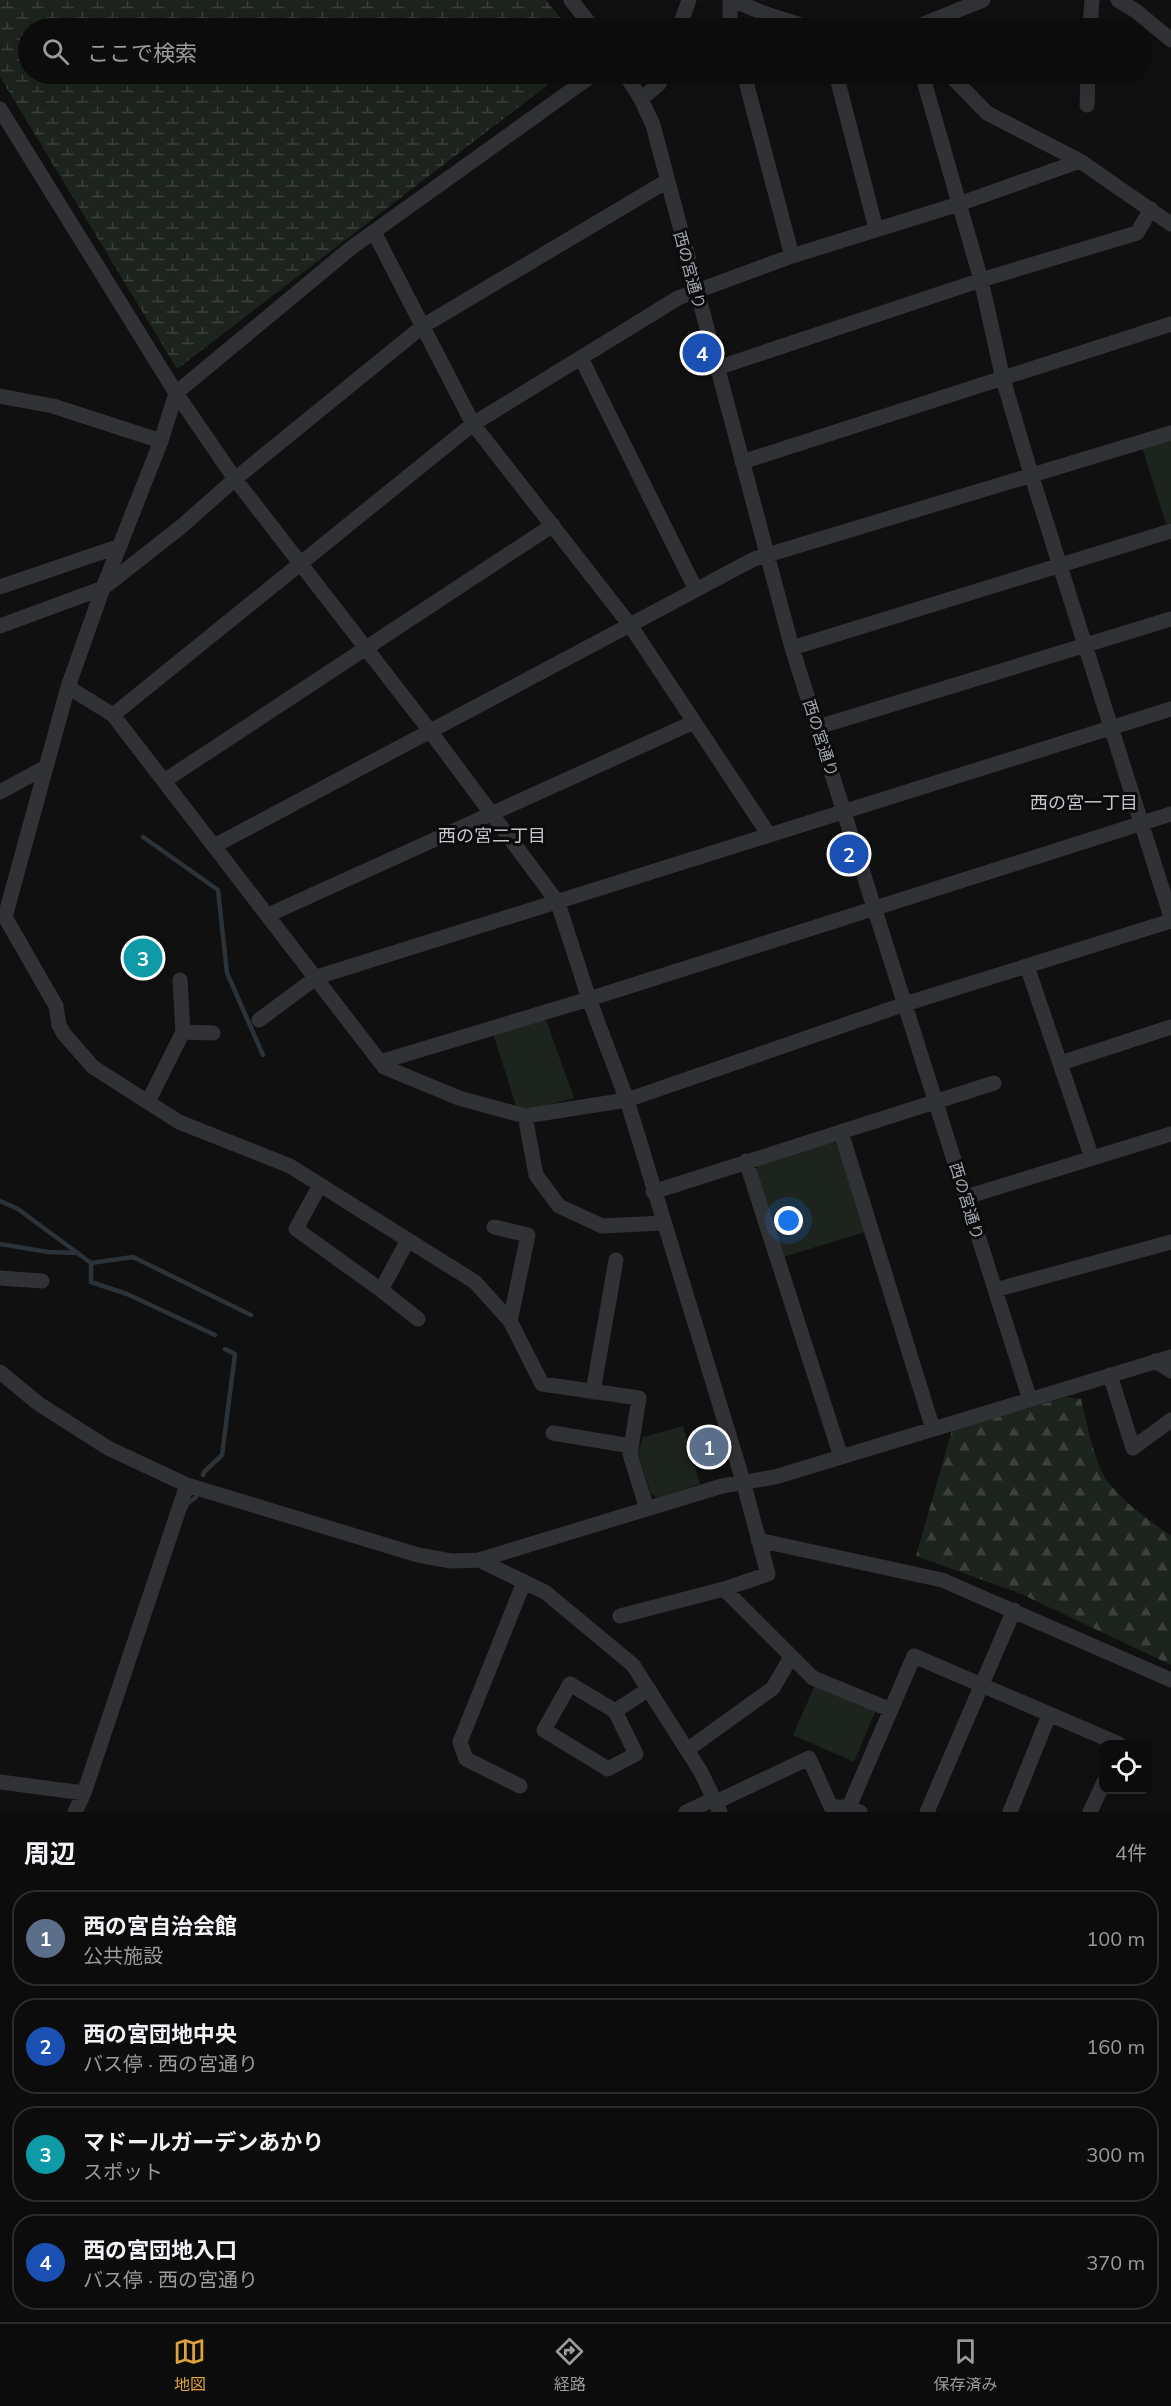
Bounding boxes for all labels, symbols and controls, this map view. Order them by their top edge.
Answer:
search box [18,18,1153,84]
icon: search [39,35,72,68]
text: ここで検索 [87,39,197,67]
street label: 西の宮通り [670,229,710,311]
pin: 4 [682,330,722,376]
street label: 西の宮通り [799,697,843,779]
district label: 西の宮一丁目 [1030,791,1138,814]
district label: 西の宮二丁目 [438,824,546,847]
pin: 2 [830,832,868,876]
pin: 3 [124,936,162,980]
street label: 西の宮通り [946,1160,988,1242]
your location [774,1206,803,1235]
pin: 1 [690,1424,728,1470]
map controls [1099,1740,1153,1794]
button: locate [1099,1740,1153,1794]
text: 周辺 [24,1837,76,1870]
text: 4件 [1115,1840,1147,1865]
text: 西の宮自治会館 [83,1912,237,1940]
text: 1 [40,1926,52,1951]
text: 100 m [1086,1926,1145,1951]
text: 公共施設 [83,1943,163,1968]
text: 西の宮団地中央 [83,2020,237,2048]
text: 2 [40,2034,52,2059]
text: 160 m [1086,2034,1145,2059]
text: バス停 · 西の宮通り [83,2051,258,2076]
text: マドールガーデンあかり [83,2128,324,2156]
text: 3 [40,2142,52,2167]
text: 300 m [1086,2142,1145,2167]
text: スポット [83,2159,163,2184]
text: 西の宮団地入口 [83,2236,237,2264]
text: 4 [40,2250,52,2275]
text: 370 m [1086,2250,1145,2275]
text: バス停 · 西の宮通り [83,2267,258,2292]
tab: 地図 [173,2335,206,2395]
tab: 経路 [553,2335,586,2395]
tab: 保存済み [933,2335,997,2395]

